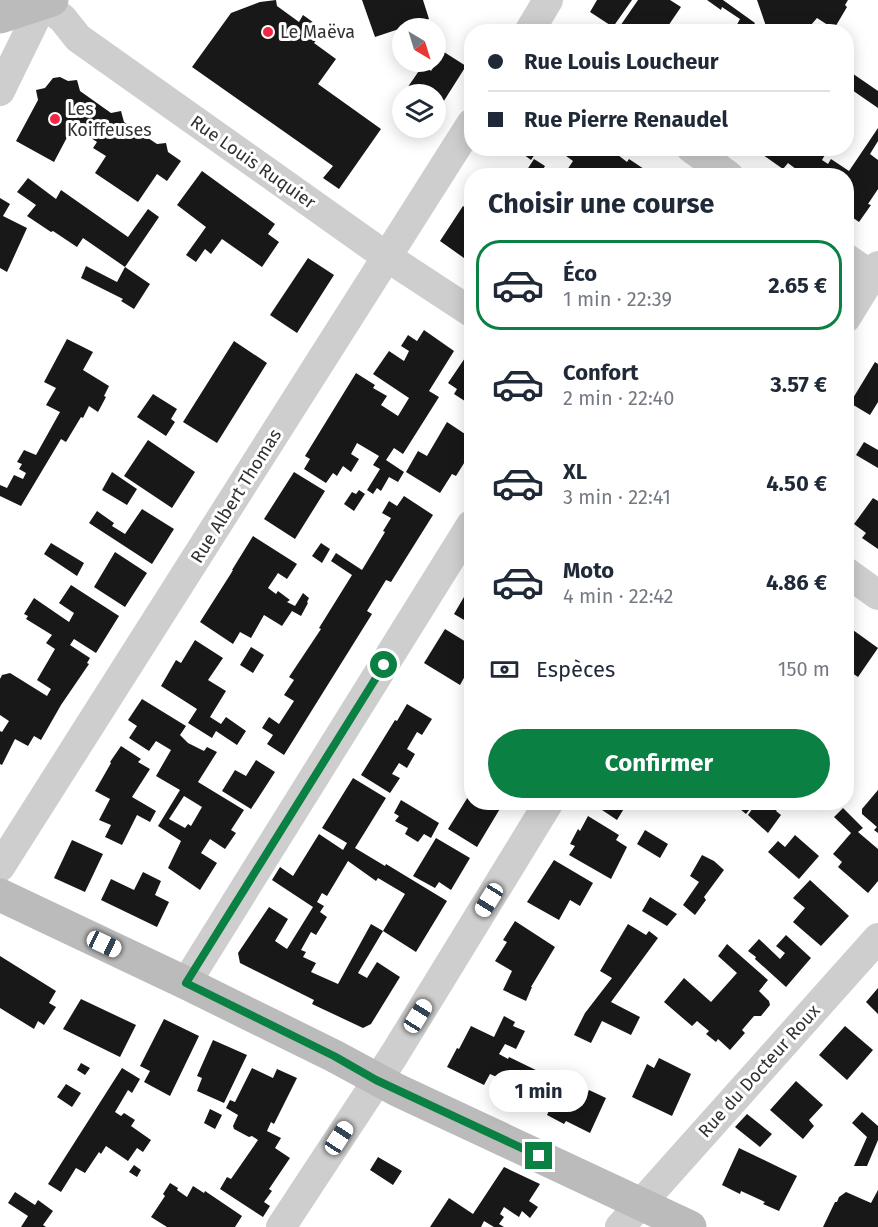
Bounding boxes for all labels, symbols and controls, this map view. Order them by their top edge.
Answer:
north arrow [392,18,446,72]
map controls [392,18,446,138]
place label: Le Maëva [280,21,355,43]
marker: Le Maëva [261,25,275,39]
text: Rue Louis Loucheur [524,48,719,75]
button: layers [392,84,446,138]
place label: Les Koiffeuses [67,98,152,141]
text: Rue Pierre Renaudel [524,106,728,133]
street label: Rue Louis Ruquier [186,111,320,214]
marker: Les Koiffeuses [48,112,62,126]
text: Choisir une course [488,188,714,220]
icon: car [491,258,545,312]
text: Éco [563,260,597,287]
text: 2.65 € [768,272,827,299]
text: 1 min · 22:39 [563,287,672,311]
icon: car [491,357,545,411]
text: Confort [563,359,639,386]
text: 3.57 € [770,371,827,398]
text: 2 min · 22:40 [563,386,674,410]
street label: Rue Albert Thomas [186,425,286,567]
icon: car [491,456,545,510]
text: XL [563,458,587,485]
text: 4.50 € [766,470,827,497]
text: 3 min · 22:41 [563,485,671,509]
icon: car [491,555,545,609]
text: Moto [563,557,614,584]
text: 4.86 € [766,569,827,596]
text: 4 min · 22:42 [563,584,673,608]
route start [370,651,397,678]
icon: cash [488,653,521,686]
text: Espèces [536,656,615,683]
text: 150 m [778,657,830,681]
button: Confirmer [488,729,830,798]
car [472,880,506,920]
car [84,928,124,960]
car [401,996,435,1036]
street label: Rue du Docteur Roux [694,1000,825,1142]
callout: 1 min [490,1069,588,1111]
text: 1 min [514,1079,563,1103]
car [322,1118,356,1158]
route end [525,1142,552,1169]

